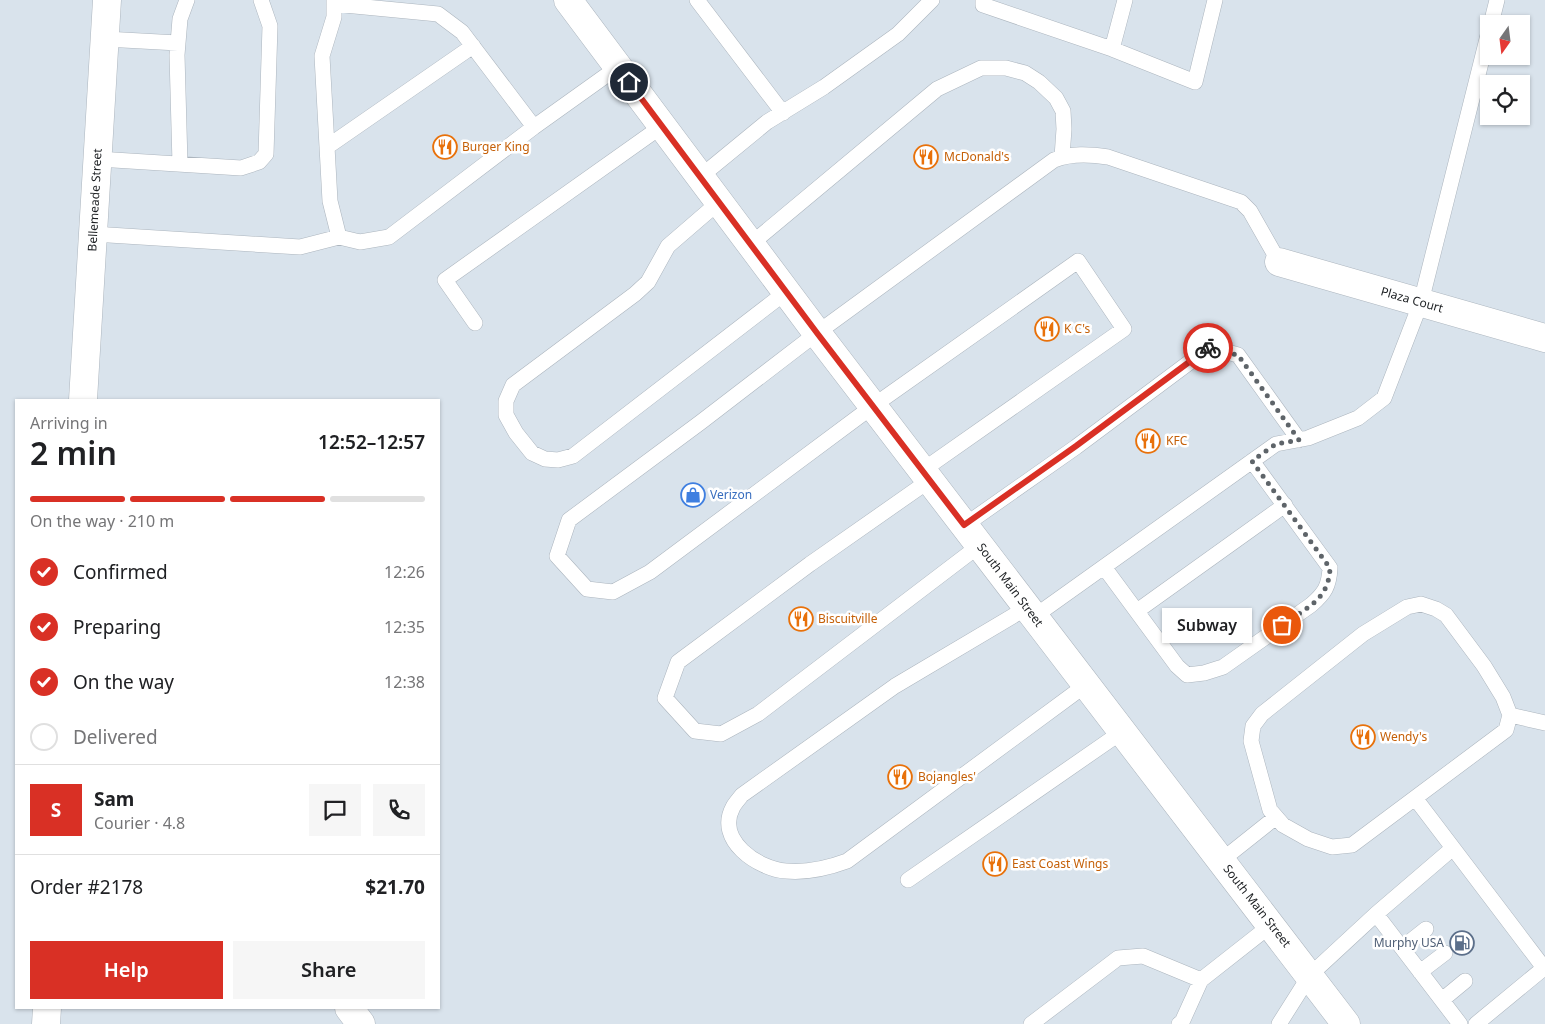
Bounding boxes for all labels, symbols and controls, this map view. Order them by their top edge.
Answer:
north arrow [1480,15,1530,65]
map controls [1480,15,1530,125]
pin [608,61,650,103]
icon: home [615,68,643,96]
button: locate [1480,75,1530,125]
restaurant icon: Burger King [432,134,458,160]
place label: Burger King [462,138,530,155]
restaurant icon: McDonald's [913,144,939,170]
street label: Bellemeade Street [83,147,106,252]
place label: McDonald's [944,148,1010,165]
street label: Plaza Court [1379,283,1446,317]
restaurant icon: K C's [1034,316,1060,342]
place label: K C's [1064,320,1090,337]
courier [1183,323,1233,373]
icon: bike [1194,334,1222,362]
text: Arriving in [30,412,108,434]
restaurant icon: KFC [1135,428,1161,454]
text: 12:52–12:57 [318,429,425,455]
text: 2 min [30,431,117,474]
place label: KFC [1166,432,1188,449]
shop icon: Verizon [680,482,706,508]
place label: Verizon [710,486,752,503]
text: On the way · 210 m [30,510,174,532]
street label: South Main Street [973,539,1048,631]
icon: check [30,558,58,586]
text: Confirmed [73,559,168,585]
text: 12:26 [384,561,425,583]
pin [1261,604,1303,646]
restaurant icon: Biscuitville [788,606,814,632]
callout: Subway [1162,608,1252,642]
place label: Biscuitville [818,610,878,627]
icon: bag [1268,611,1296,639]
icon: check [30,613,58,641]
text: Preparing [73,614,161,640]
text: Subway [1177,614,1237,636]
text: 12:35 [384,616,425,638]
icon: check [30,668,58,696]
text: On the way [73,669,174,695]
text: 12:38 [384,671,425,693]
text: Delivered [73,724,158,750]
restaurant icon: Wendy's [1350,724,1376,750]
place label: Wendy's [1380,728,1427,745]
restaurant icon: Bojangles' [887,764,913,790]
place label: Bojangles' [918,768,976,785]
button: chat [309,784,361,836]
button: phone [373,784,425,836]
text: Sam [94,786,134,812]
text: S [51,797,61,823]
text: Courier · 4.8 [94,812,185,834]
restaurant icon: East Coast Wings [982,851,1008,877]
place label: East Coast Wings [1012,855,1108,872]
street label: South Main Street [1220,861,1296,951]
text: Order #2178 [30,874,143,900]
text: $21.70 [365,874,425,900]
fuel station icon: Murphy USA [1449,930,1475,956]
place label: Murphy USA [1374,934,1444,951]
button: Help [30,941,223,999]
button: Share [233,941,425,999]

